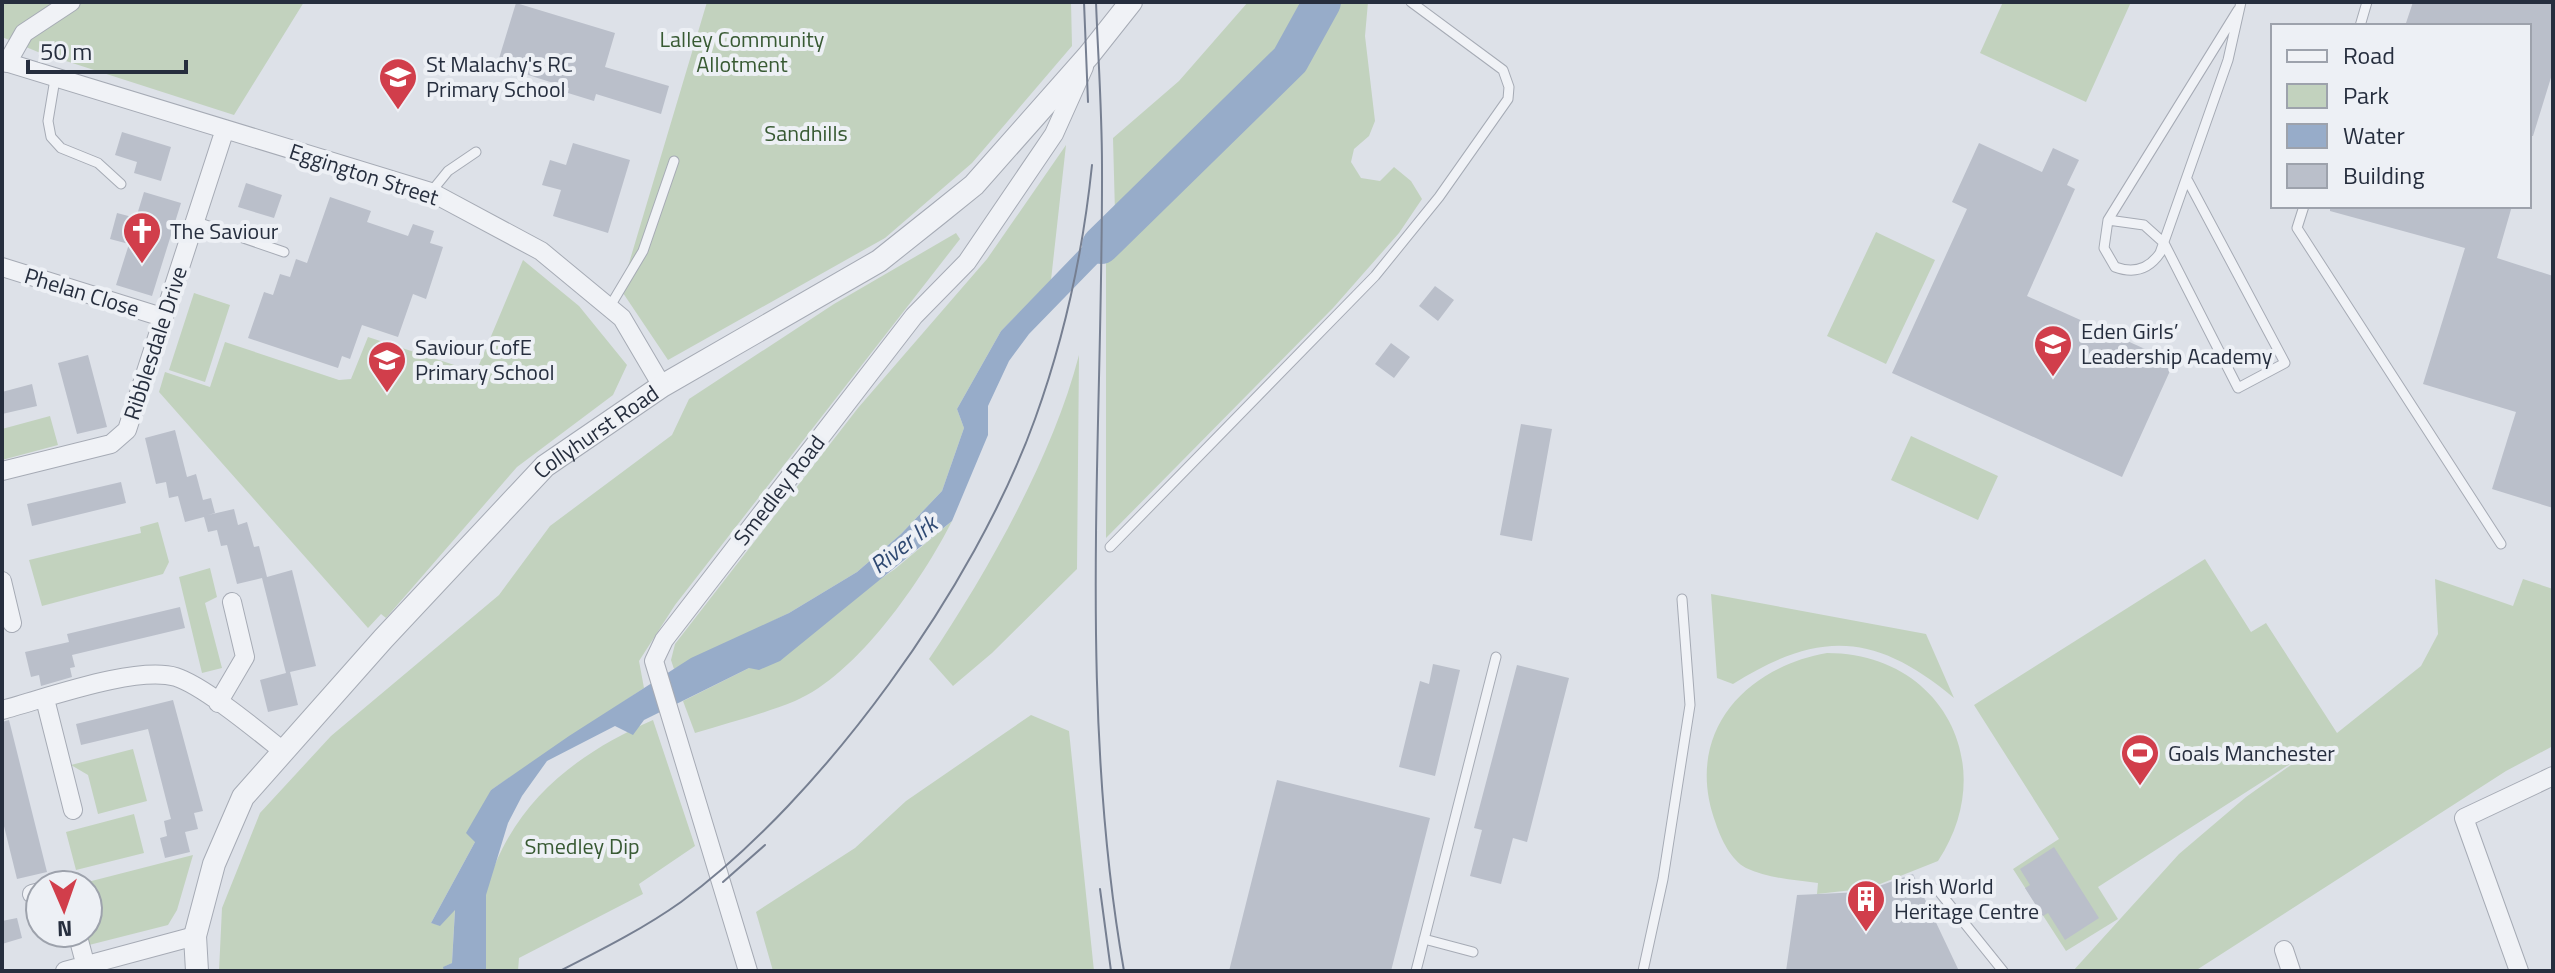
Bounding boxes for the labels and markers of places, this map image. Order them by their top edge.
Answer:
place label: St Malachy's RC Primary School [426,47,573,106]
school or university icon: St Malachy's RC Primary School [377,56,419,111]
church icon: The Saviour [121,210,163,265]
place label: The Saviour [170,214,279,248]
place label: Eden Girls’ Leadership Academy [2081,314,2273,373]
school or university icon: Eden Girls’ Leadership Academy [2032,323,2074,378]
place label: Saviour CofE Primary School [415,330,555,389]
school or university icon: Saviour CofE Primary School [366,339,408,394]
sports icon: Goals Manchester [2119,732,2161,787]
place label: Goals Manchester [2168,736,2335,770]
place label: Irish World Heritage Centre [1894,869,2039,928]
building icon: Irish World Heritage Centre [1845,878,1887,933]

